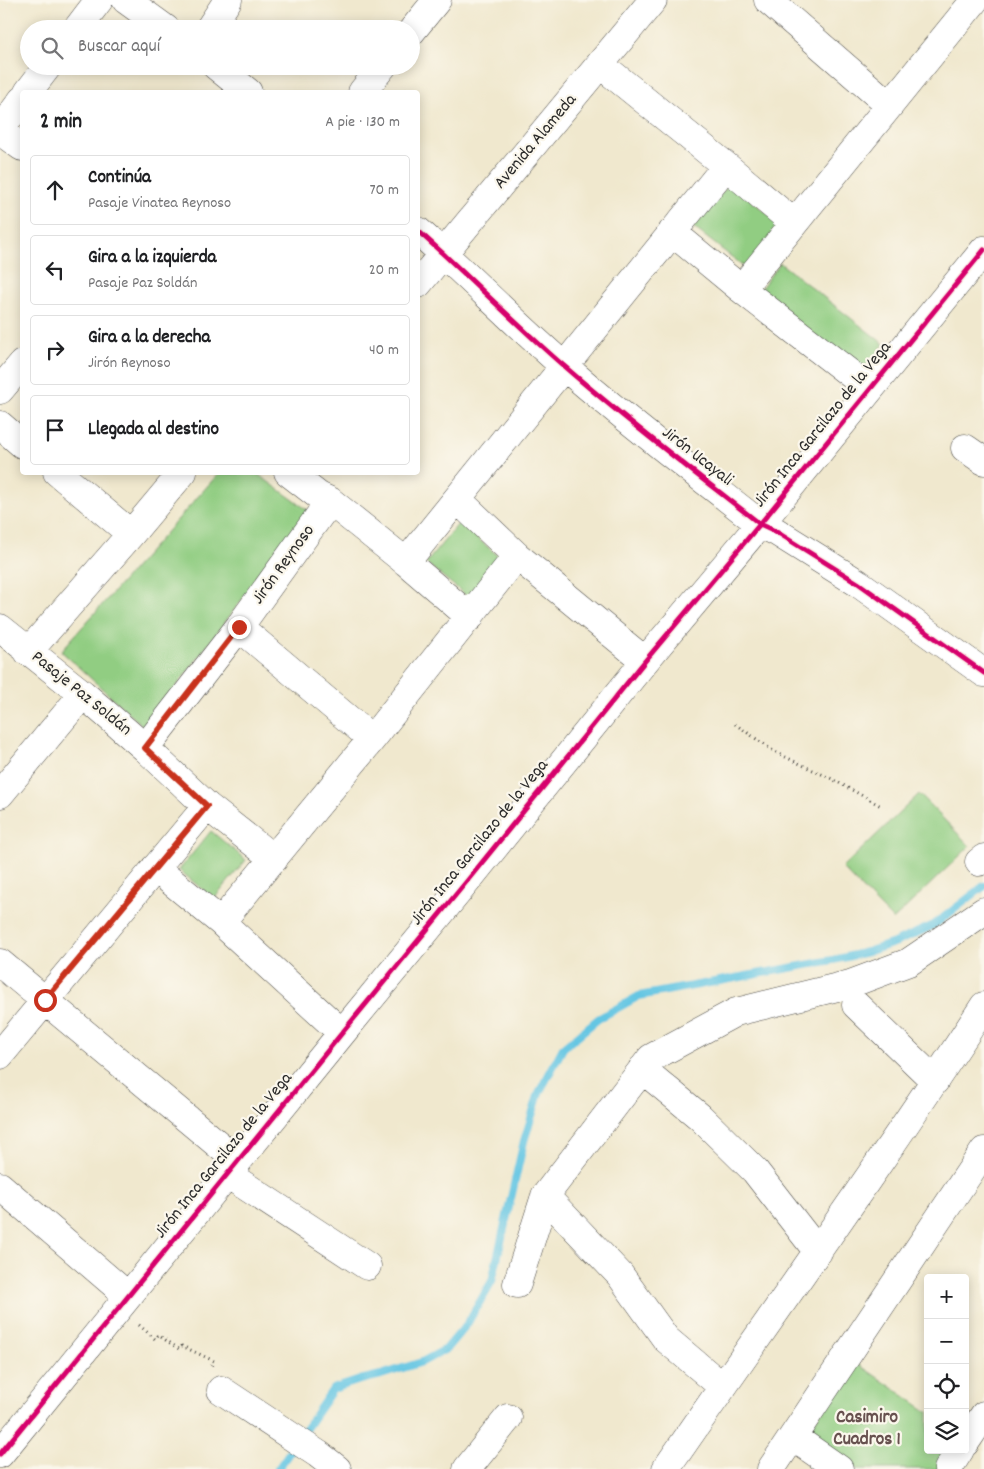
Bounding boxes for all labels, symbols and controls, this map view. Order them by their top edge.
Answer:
search box [20,20,420,75]
icon: search [38,34,66,62]
text: Buscar aquí [78,34,160,61]
street label: Avenida Alameda [489,88,584,195]
text: 2 min [40,108,82,138]
text: A pie · 130 m [325,111,400,134]
text: Continúa [88,165,151,192]
icon: ahead [41,176,69,204]
text: 70 m [369,179,399,202]
text: Pasaje Vinatea Reynoso [88,192,231,215]
text: Gira a la izquierda [88,245,216,272]
icon: left [41,256,69,284]
text: 20 m [369,259,399,282]
text: Pasaje Paz Soldán [88,272,197,295]
text: Gira a la derecha [88,325,210,352]
icon: right [41,336,69,364]
street label: Jirón Inca Garcilazo de la Vega [748,336,898,513]
text: 40 m [369,339,399,362]
text: Jirón Reynoso [88,352,171,375]
icon: arrive [41,416,69,444]
text: Llegada al destino [88,417,219,444]
street label: Jirón Ucayali [656,421,738,493]
street label: Jirón Reynoso [247,520,321,610]
route end [228,616,251,639]
street label: Pasaje Paz Soldán [25,646,137,742]
street label: Jirón Inca Garcilazo de la Vega [405,754,555,931]
route start [34,989,57,1012]
street label: Jirón Inca Garcilazo de la Vega [149,1067,299,1244]
map controls [924,1274,969,1454]
button: + [924,1274,969,1319]
button: − [924,1319,969,1364]
button: locate [924,1364,969,1409]
district label: Casimiro Cuadros 1 [833,1405,901,1454]
button: layers [924,1409,969,1454]

